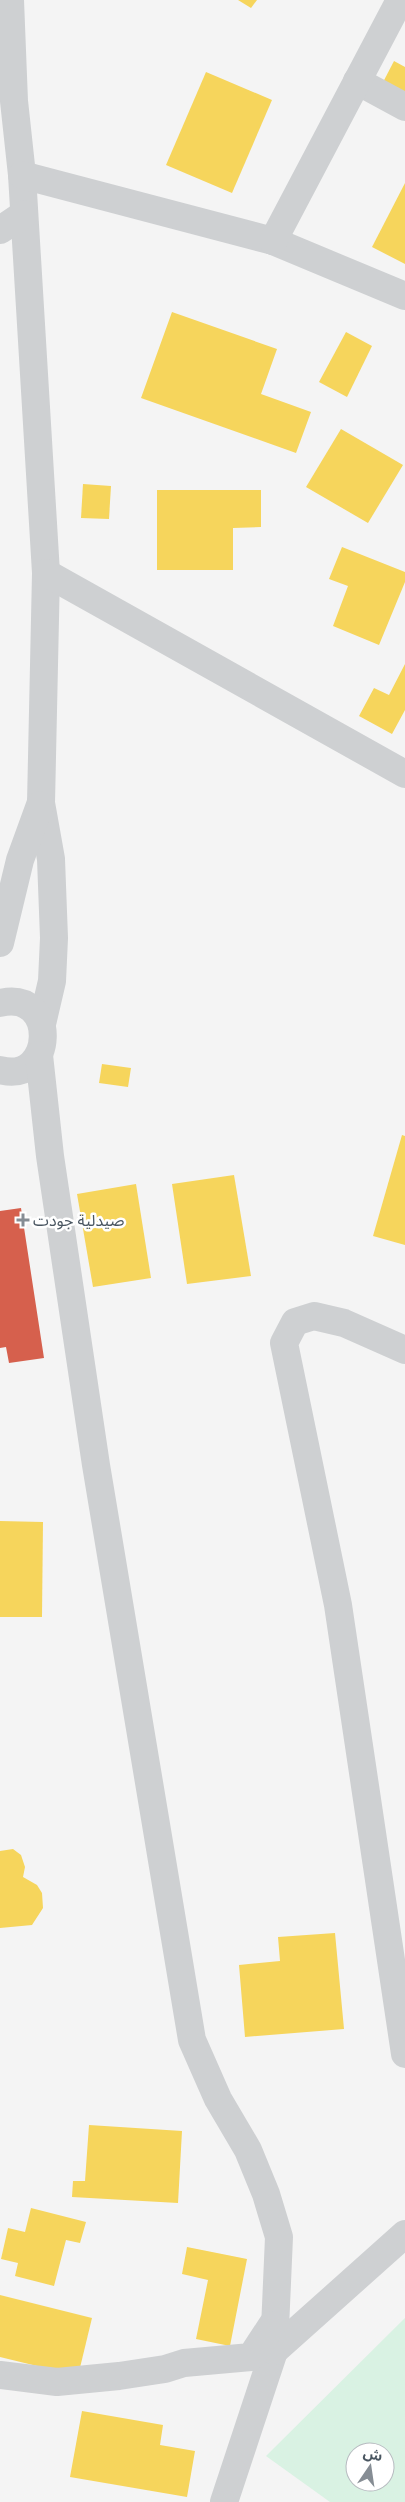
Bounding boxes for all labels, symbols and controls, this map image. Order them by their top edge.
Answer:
place label: صيدلية جودت [33,1210,124,1231]
marker: صيدلية جودت [17,1214,29,1226]
north arrow [345,2442,395,2492]
text: ش [362,2443,384,2465]

